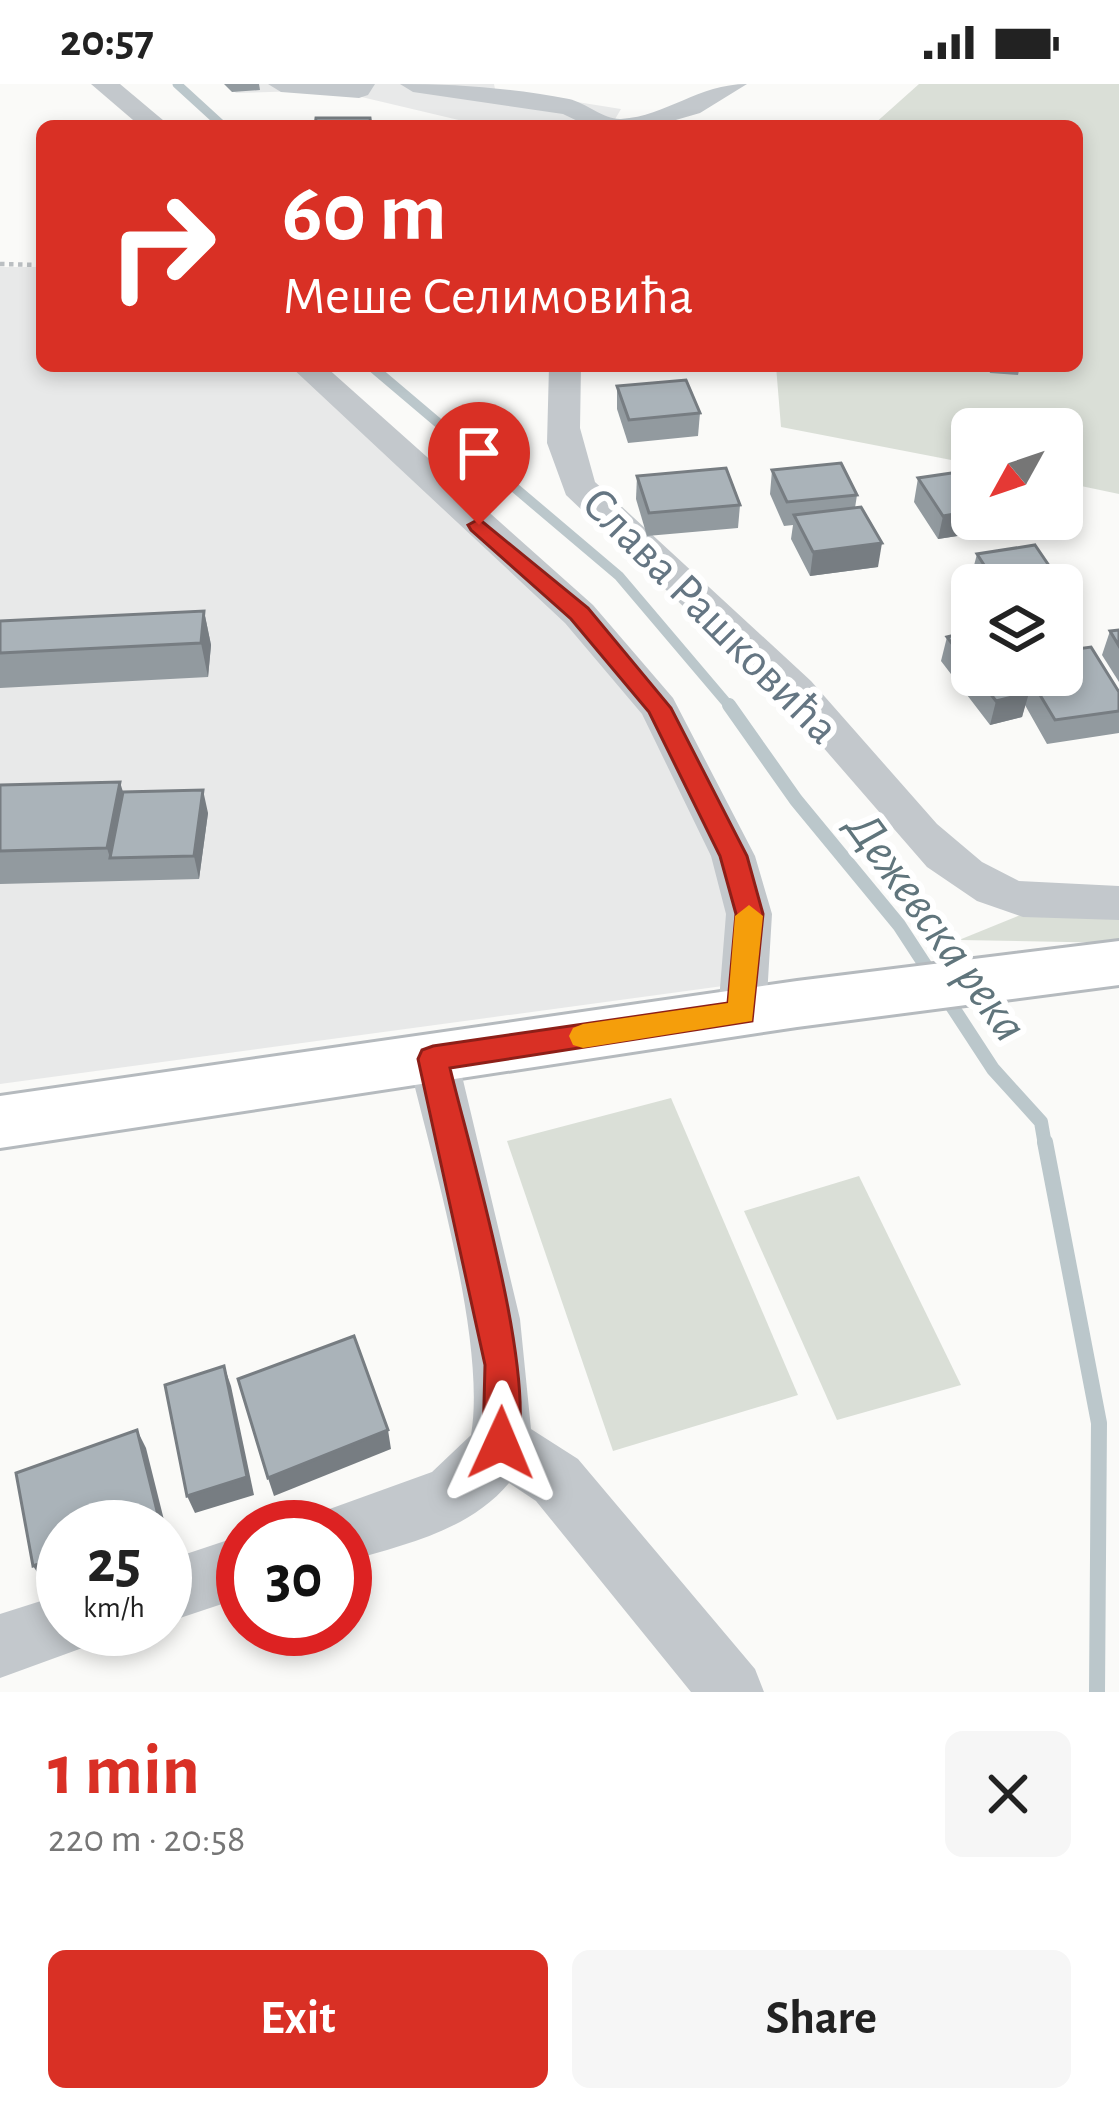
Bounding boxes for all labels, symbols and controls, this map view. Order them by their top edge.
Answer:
text: 20:57 [60,19,154,64]
icon: right [84,168,240,324]
text: 60 m [282,172,447,256]
text: Меше Селимовића [282,270,693,324]
pin [428,402,530,525]
north arrow [951,408,1083,540]
map controls [951,408,1083,696]
icon: arrive [446,420,512,486]
street label: Слава Рашковића [573,479,847,753]
button: layers [951,564,1083,696]
water label: Дежевска река [835,801,1036,1051]
position arrow [438,1380,564,1506]
speed limit sign: 30 [216,1500,372,1656]
text: 25 [87,1533,141,1593]
text: km/h [83,1593,145,1623]
button: close [945,1731,1071,1857]
text: 1 min [48,1735,200,1807]
text: 220 m · 20:58 [48,1820,246,1859]
button: Exit [48,1950,548,2088]
button: Share [572,1950,1071,2088]

